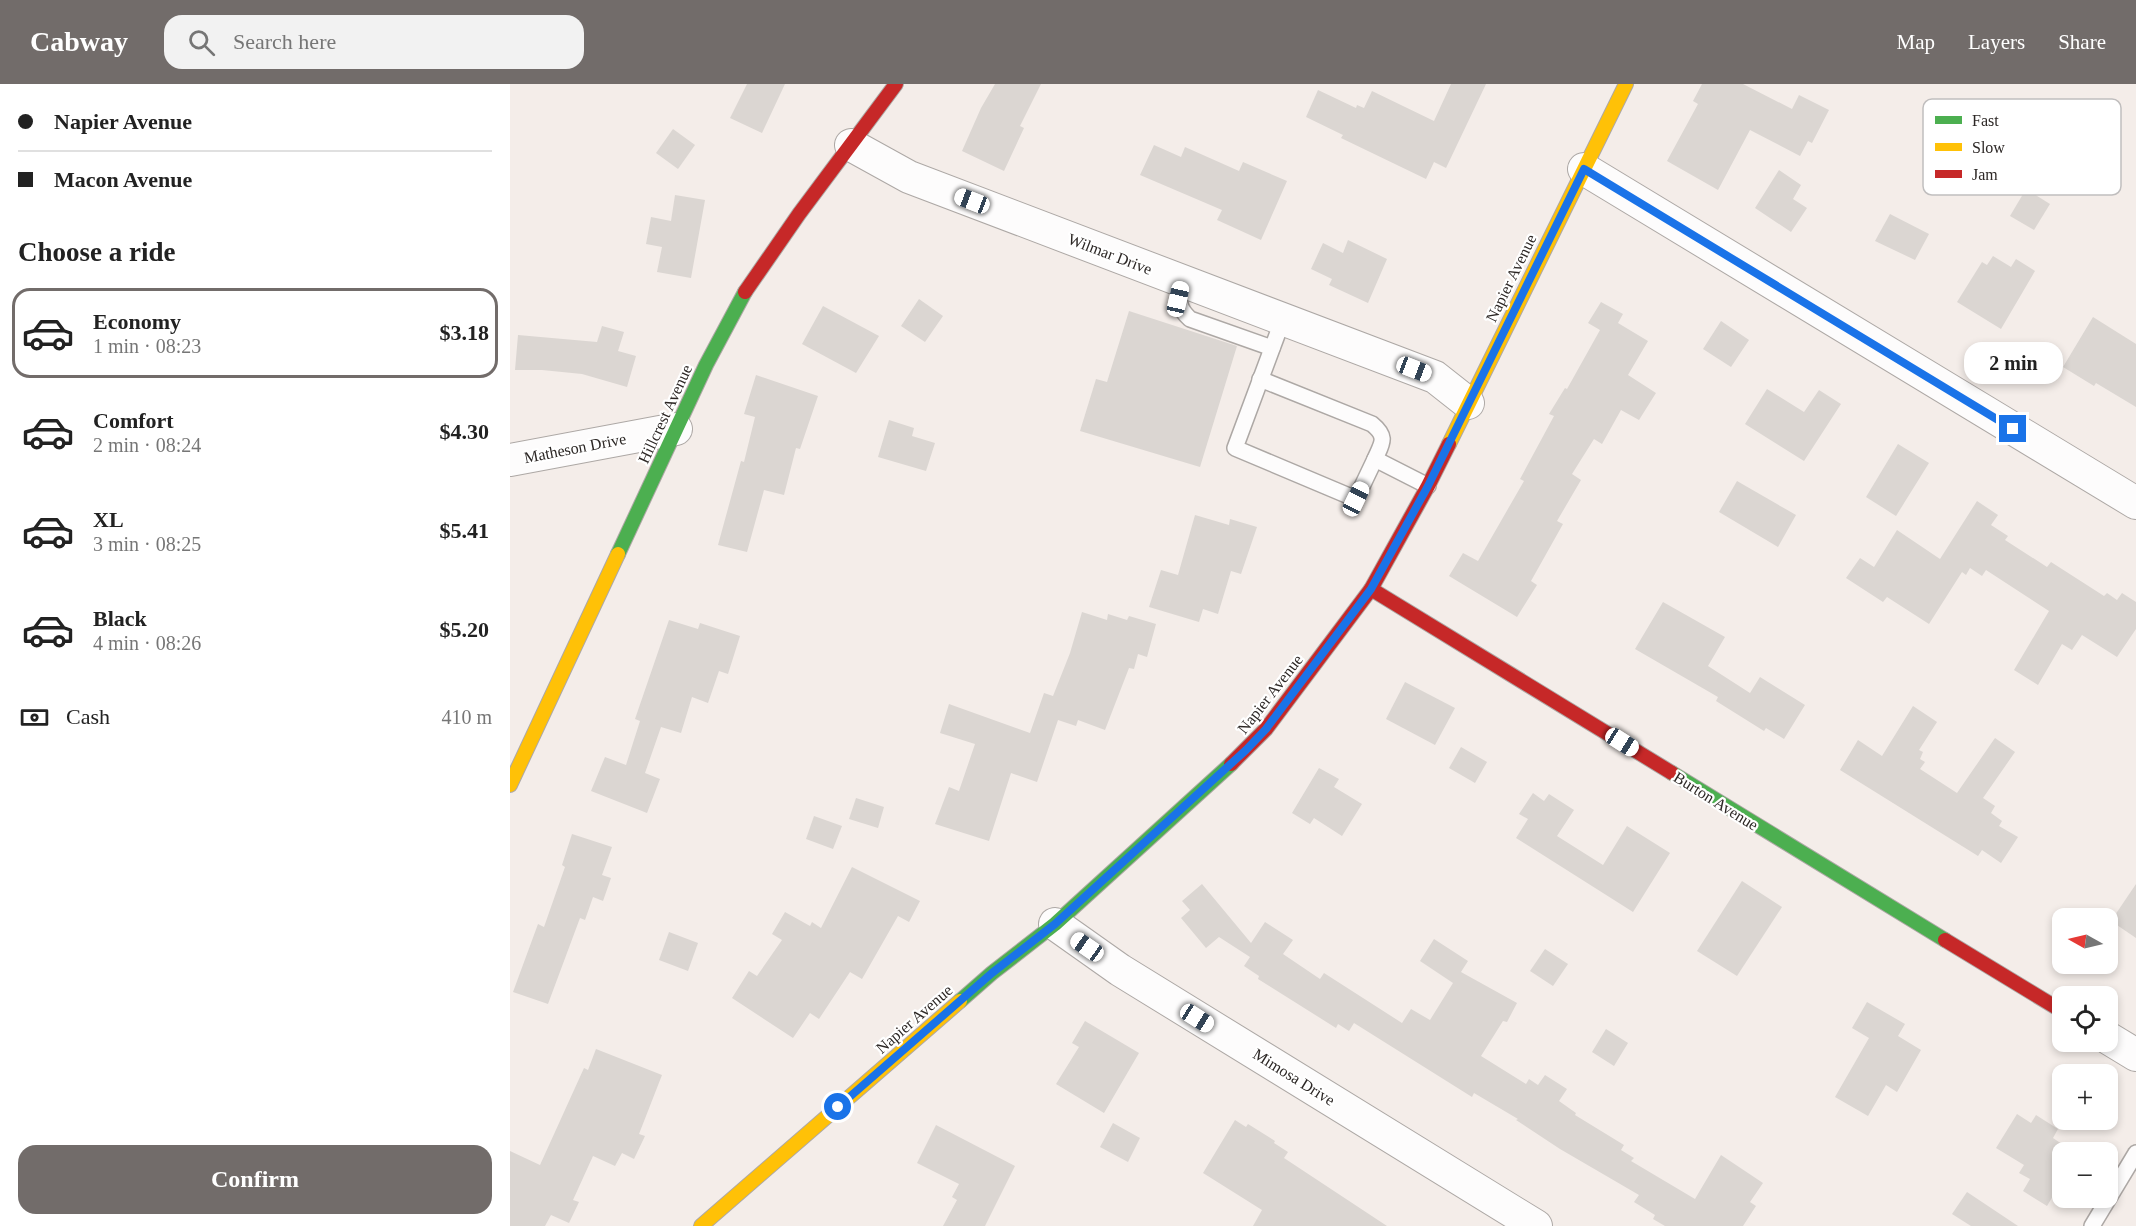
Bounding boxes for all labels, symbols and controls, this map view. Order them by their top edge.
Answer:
search box [164,15,584,69]
text: Cabway [30,26,128,57]
icon: search [185,26,218,59]
text: Search here [233,29,336,54]
text: Map [1897,30,1935,54]
text: Layers [1968,30,2025,54]
text: Share [2058,30,2106,54]
legend [1923,99,2121,195]
text: Napier Avenue [54,109,192,134]
text: Fast [1972,112,1999,129]
text: Slow [1972,139,2005,156]
text: Jam [1972,166,1998,183]
text: Macon Avenue [54,167,192,192]
car [952,186,992,216]
street label: Wilmar Drive [1066,230,1154,278]
street label: Napier Avenue [1482,231,1540,325]
text: Choose a ride [18,237,176,267]
car [1165,279,1191,319]
icon: car [21,306,75,360]
text: Economy [93,309,181,334]
text: $3.18 [440,320,489,345]
text: 1 min · 08:23 [93,335,201,357]
callout: 2 min [1964,342,2062,384]
text: 2 min [1989,352,2038,374]
car [1394,354,1434,384]
street label: Hillcrest Avenue [635,362,695,466]
icon: car [21,405,75,459]
text: Comfort [93,408,174,433]
route end [1999,415,2026,442]
text: $4.30 [440,419,489,444]
street label: Matheson Drive [523,430,627,466]
text: 2 min · 08:24 [93,434,201,456]
car [1340,479,1372,519]
icon: car [21,504,75,558]
text: XL [93,507,124,532]
text: $5.41 [440,518,489,543]
text: 3 min · 08:25 [93,533,201,555]
icon: car [21,603,75,657]
text: Black [93,606,147,631]
text: $5.20 [440,617,489,642]
text: 4 min · 08:26 [93,632,201,654]
street label: Napier Avenue [1234,651,1307,737]
icon: cash [18,701,51,734]
text: Cash [66,704,110,729]
text: 410 m [441,706,492,728]
car [1602,725,1642,759]
street label: Burton Avenue [1671,768,1761,834]
north arrow [2052,908,2118,974]
map controls [2052,908,2118,1208]
car [1067,929,1107,965]
street label: Napier Avenue [872,981,956,1057]
button: locate [2052,986,2118,1052]
car [1177,1001,1217,1035]
street label: Mimosa Drive [1250,1045,1338,1109]
button: + [2052,1064,2118,1130]
route start [824,1093,851,1120]
button: − [2052,1142,2118,1208]
button: Confirm [18,1145,492,1214]

